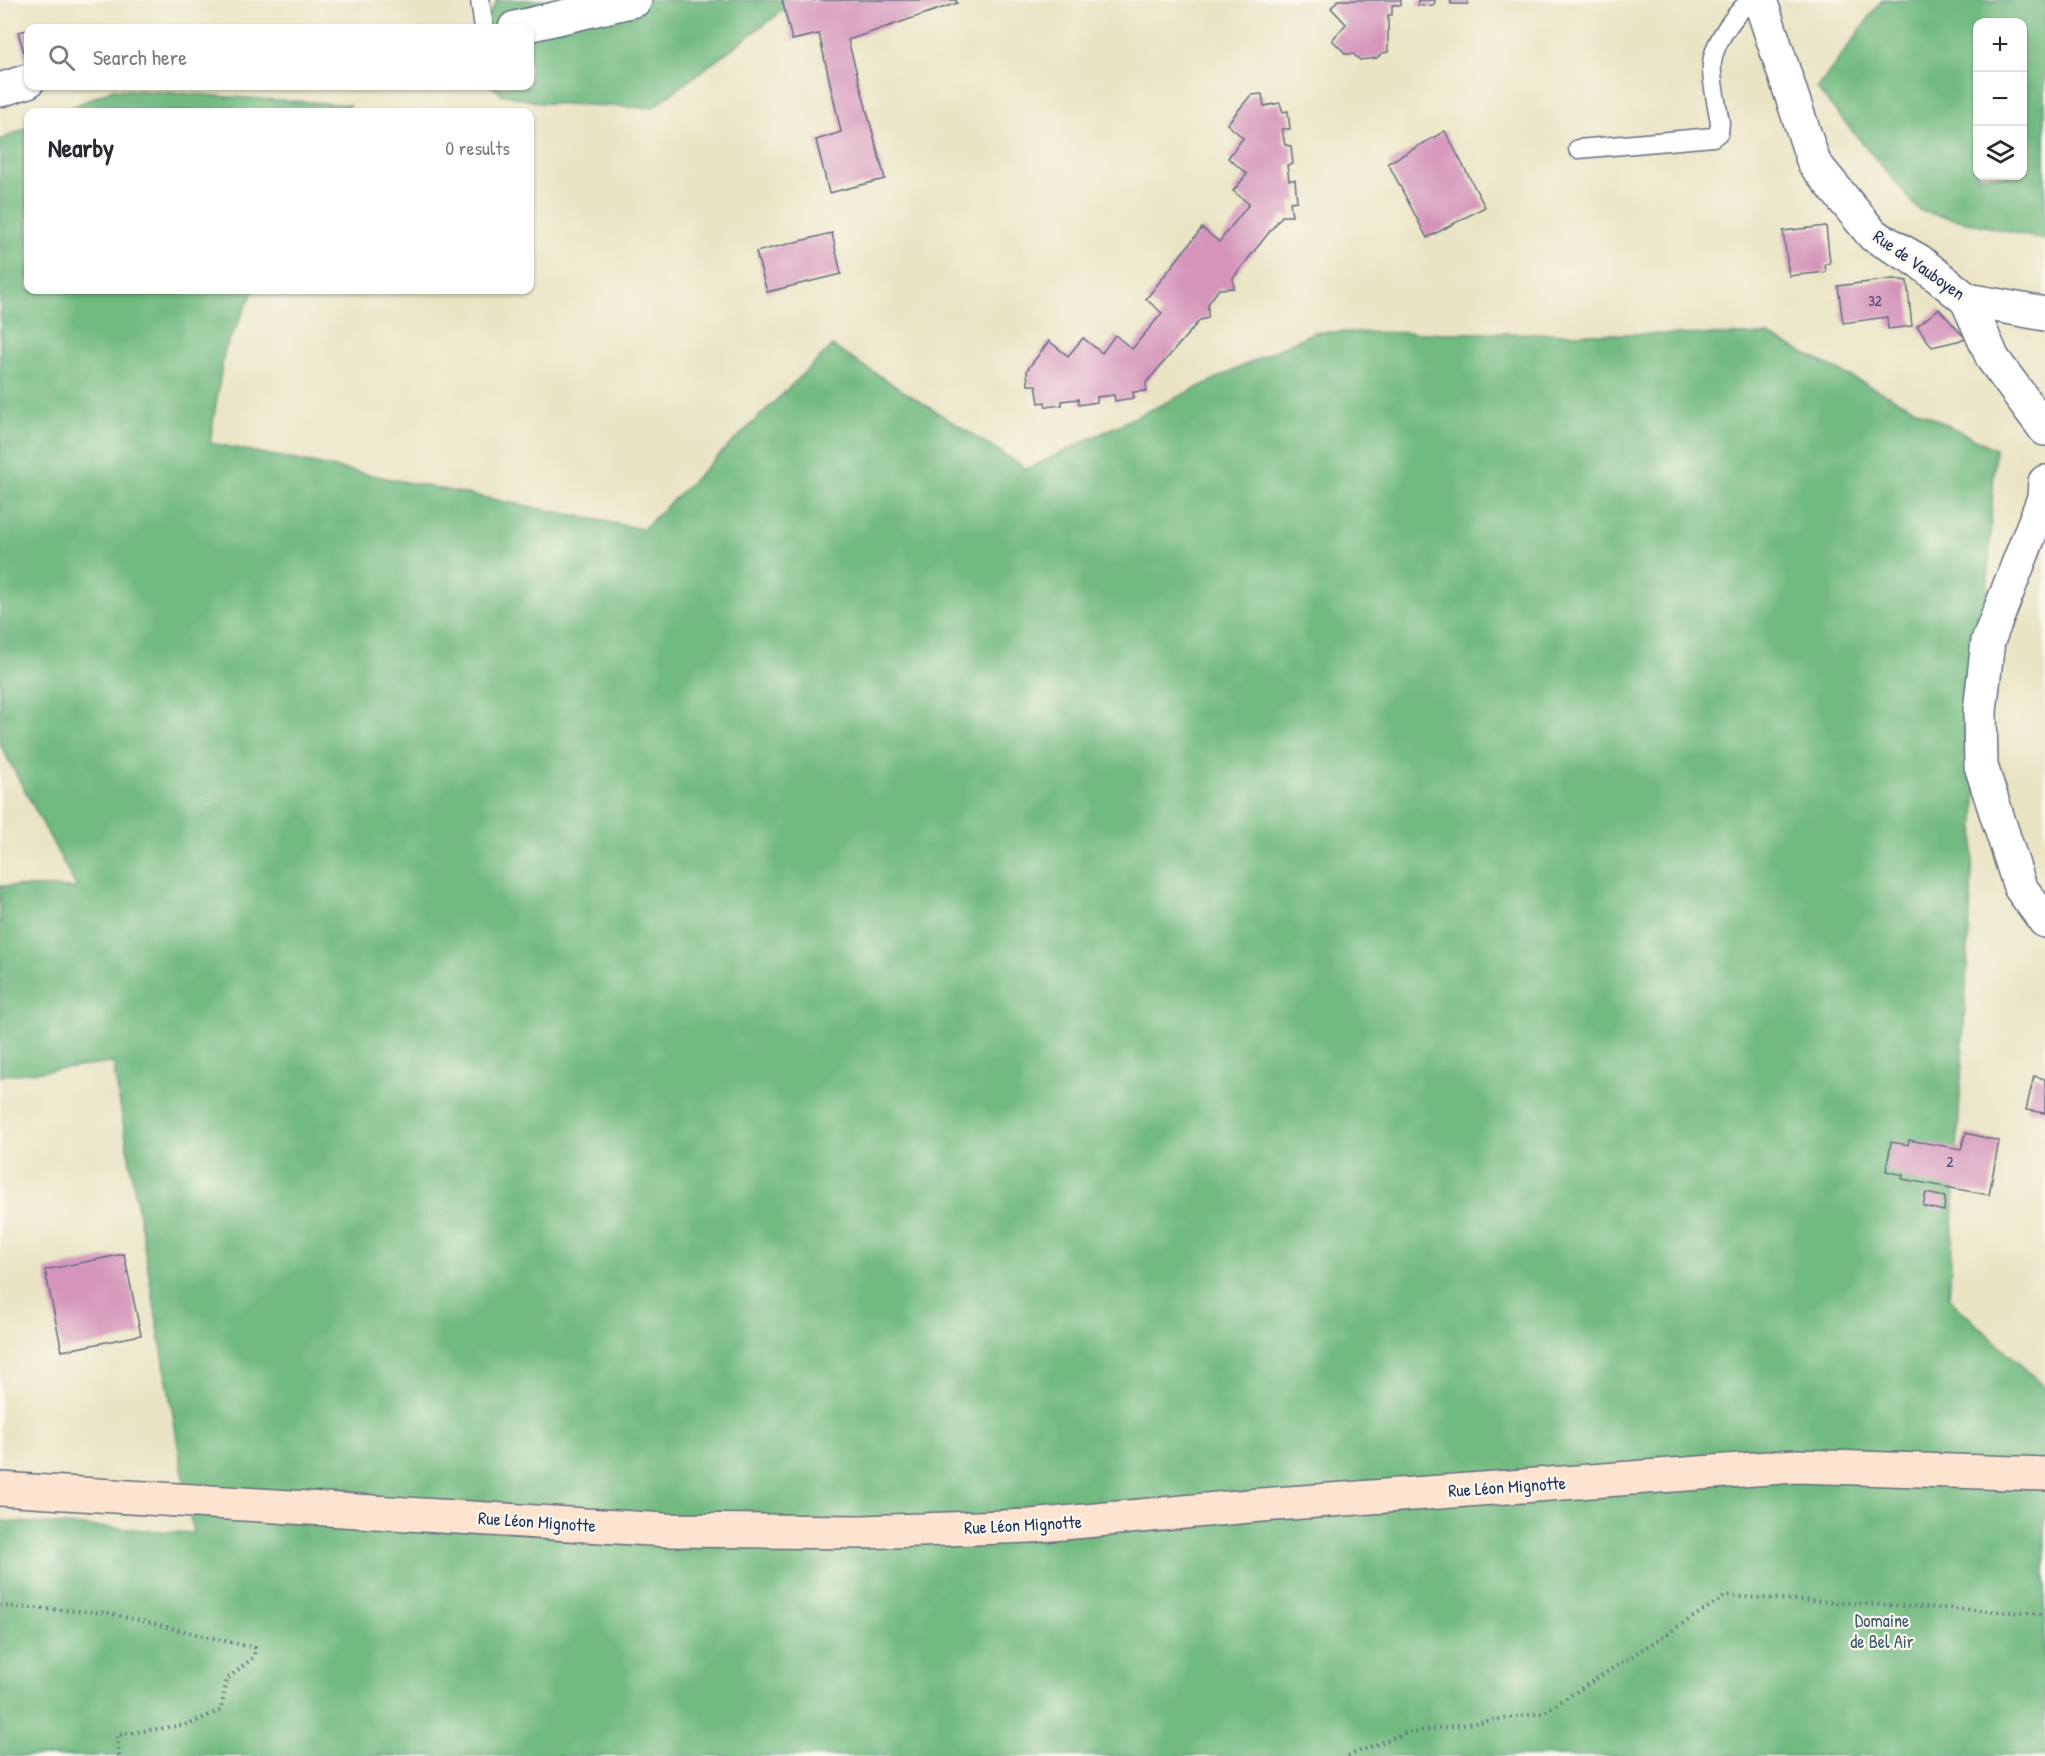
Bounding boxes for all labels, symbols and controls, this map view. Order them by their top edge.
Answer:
map controls [1973,18,2027,180]
button: + [1973,18,2027,72]
search box [24,24,534,90]
icon: search [45,41,78,74]
text: Search here [93,42,187,72]
button: − [1973,72,2027,126]
button: layers [1973,126,2027,180]
text: Nearby [48,130,114,165]
text: 0 results [445,134,510,161]
street label: Rue de Vauboyen [1868,224,1970,306]
house number: 32 [1868,290,1882,311]
house number: 2 [1946,1151,1954,1172]
street label: Rue Léon Mignotte [1447,1470,1567,1503]
street label: Rue Léon Mignotte [477,1505,597,1538]
street label: Rue Léon Mignotte [964,1509,1082,1540]
park label: Domaine de Bel Air [1850,1608,1914,1654]

